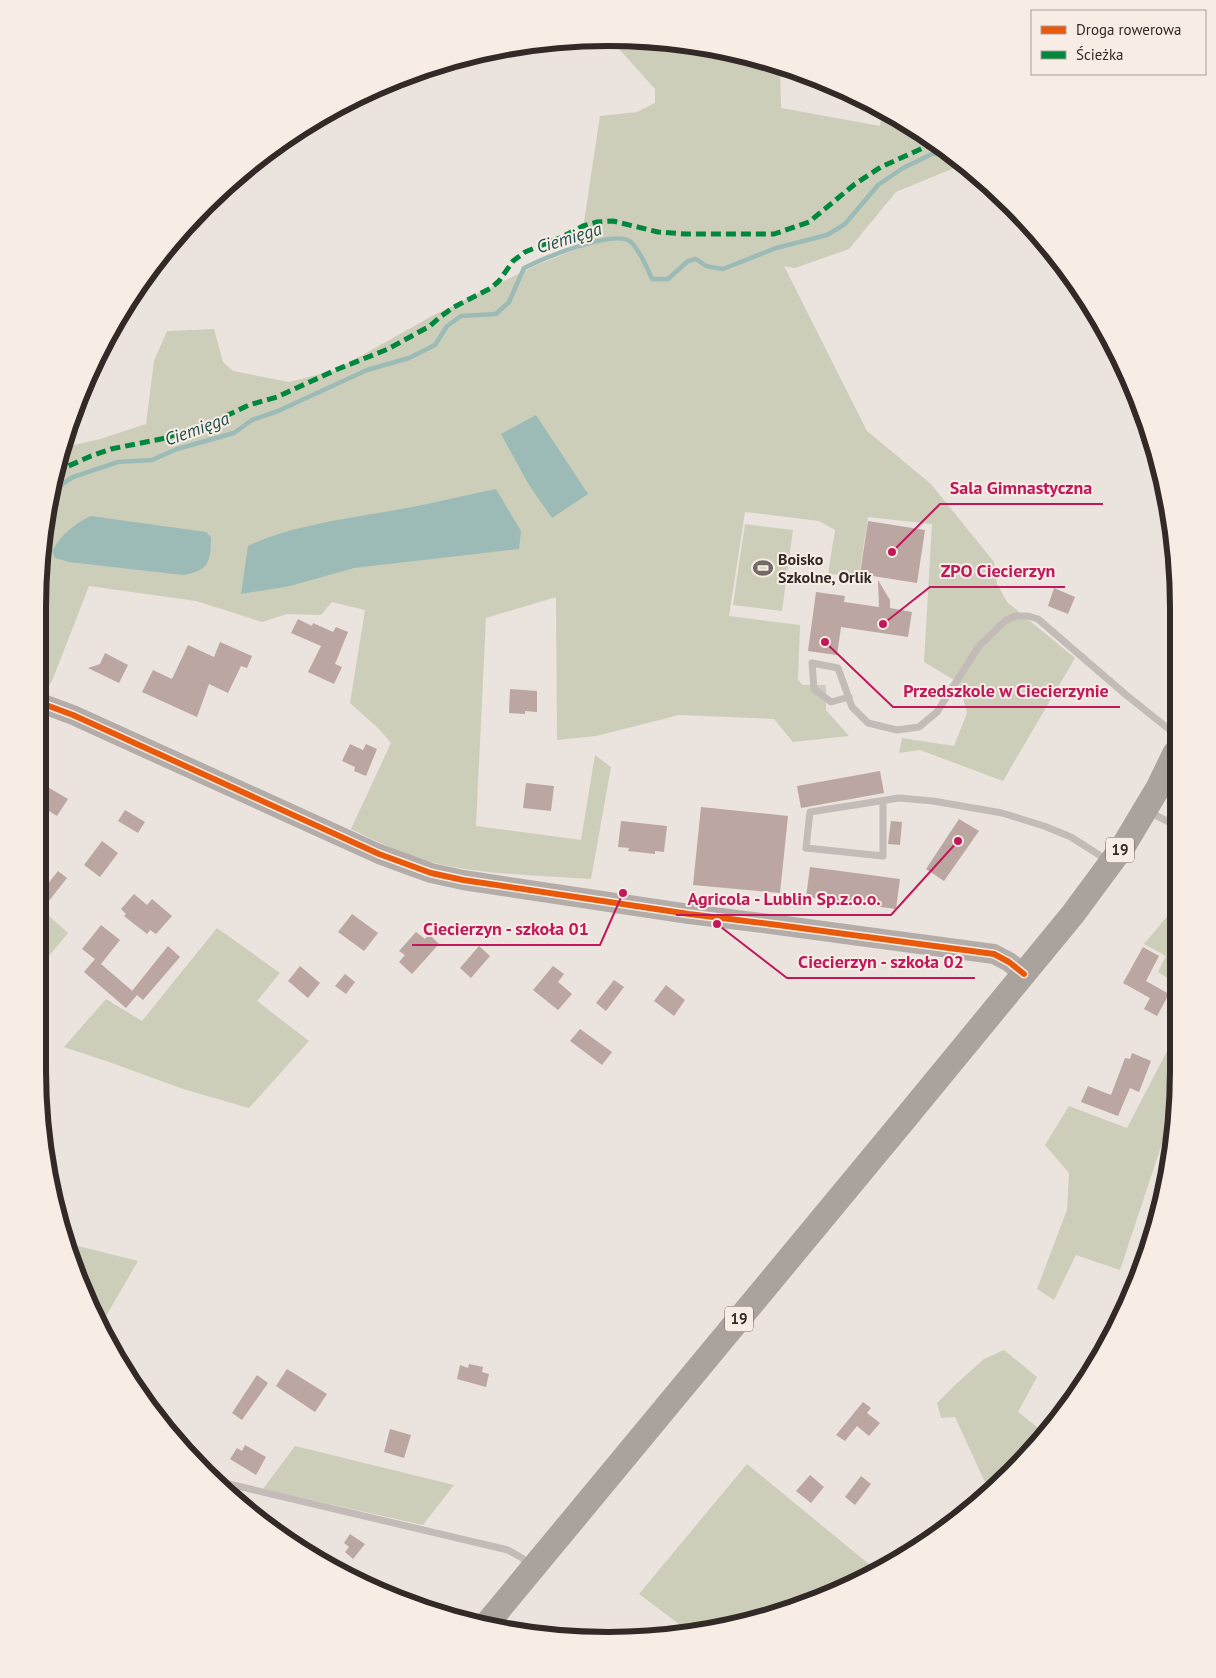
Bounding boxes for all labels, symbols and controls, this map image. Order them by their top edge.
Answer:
legend [1031,10,1206,75]
text: Droga rowerowa [1076,20,1181,39]
text: Ścieżka [1076,45,1124,64]
water label: Ciemięga [533,217,604,258]
water label: Ciemięga [161,406,232,451]
callout: Sala Gimnastyczna [940,471,1103,504]
text: Sala Gimnastyczna [950,476,1092,499]
place label: Boisko Szkolne, Orlik [778,549,872,587]
callout: ZPO Ciecierzyn [930,554,1065,587]
sports icon: Boisko Szkolne, Orlik [752,557,774,579]
text: ZPO Ciecierzyn [941,559,1055,582]
callout: Przedszkole w Ciecierzynie [893,674,1120,707]
text: Przedszkole w Ciecierzynie [903,679,1109,702]
road number: 19 [1106,838,1134,862]
callout: Agricola - Lublin Sp.z.o.o. [676,882,891,915]
text: Agricola - Lublin Sp.z.o.o. [687,887,881,910]
callout: Ciecierzyn - szkoła 01 [412,912,600,945]
text: Ciecierzyn - szkoła 01 [423,917,589,940]
callout: Ciecierzyn - szkoła 02 [787,945,975,978]
text: Ciecierzyn - szkoła 02 [798,950,964,973]
road number: 19 [725,1306,753,1332]

